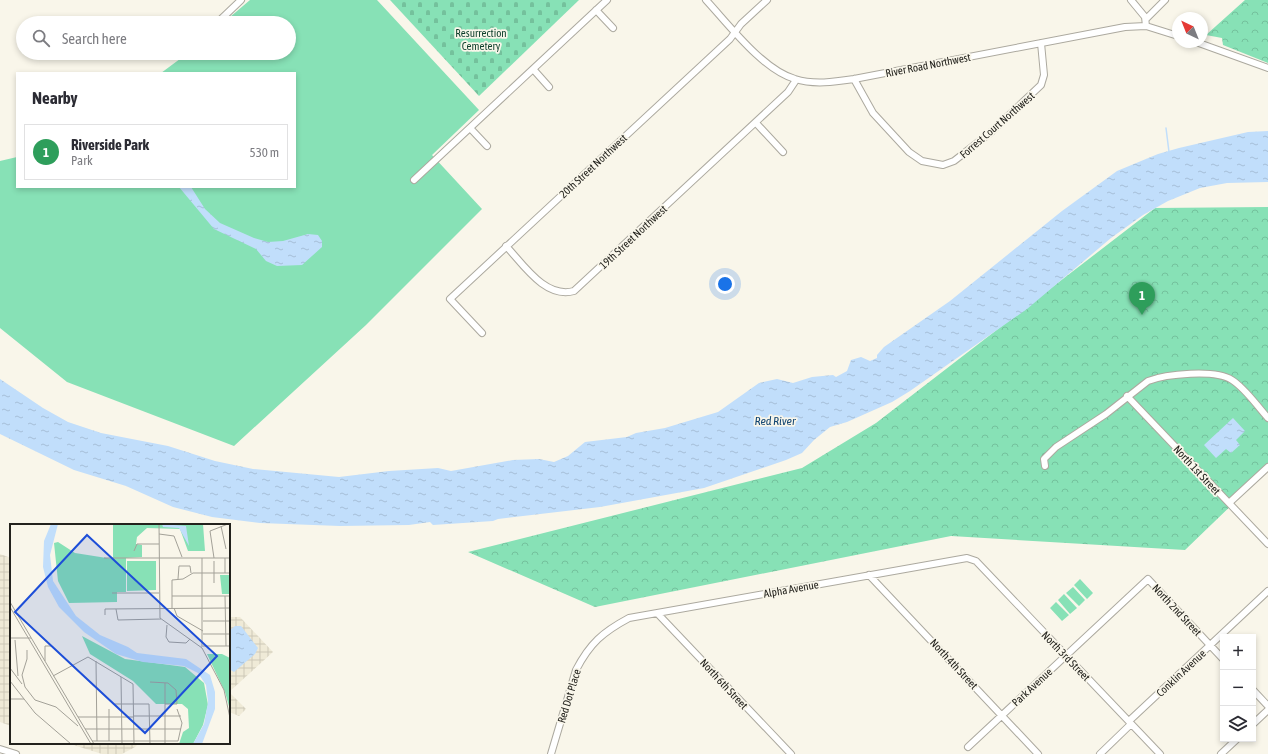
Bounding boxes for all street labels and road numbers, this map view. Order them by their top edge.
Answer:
street label: River Road Northwest [884,51,972,79]
street label: Forrest Court Northwest [957,89,1037,161]
street label: 20th Street Northwest [557,132,629,200]
street label: 19th Street Northwest [597,203,669,271]
street label: North 1st Street [1171,443,1223,497]
street label: Alpha Avenue [762,578,820,600]
street label: North 2nd Street [1150,582,1204,638]
street label: North 3rd Street [1039,629,1093,683]
street label: North 4th Street [928,636,980,692]
street label: Conklin Avenue [1154,647,1208,699]
street label: North 6th Street [698,656,750,712]
street label: Park Avenue [1010,665,1054,709]
street label: Red Dot Place [555,668,583,724]

